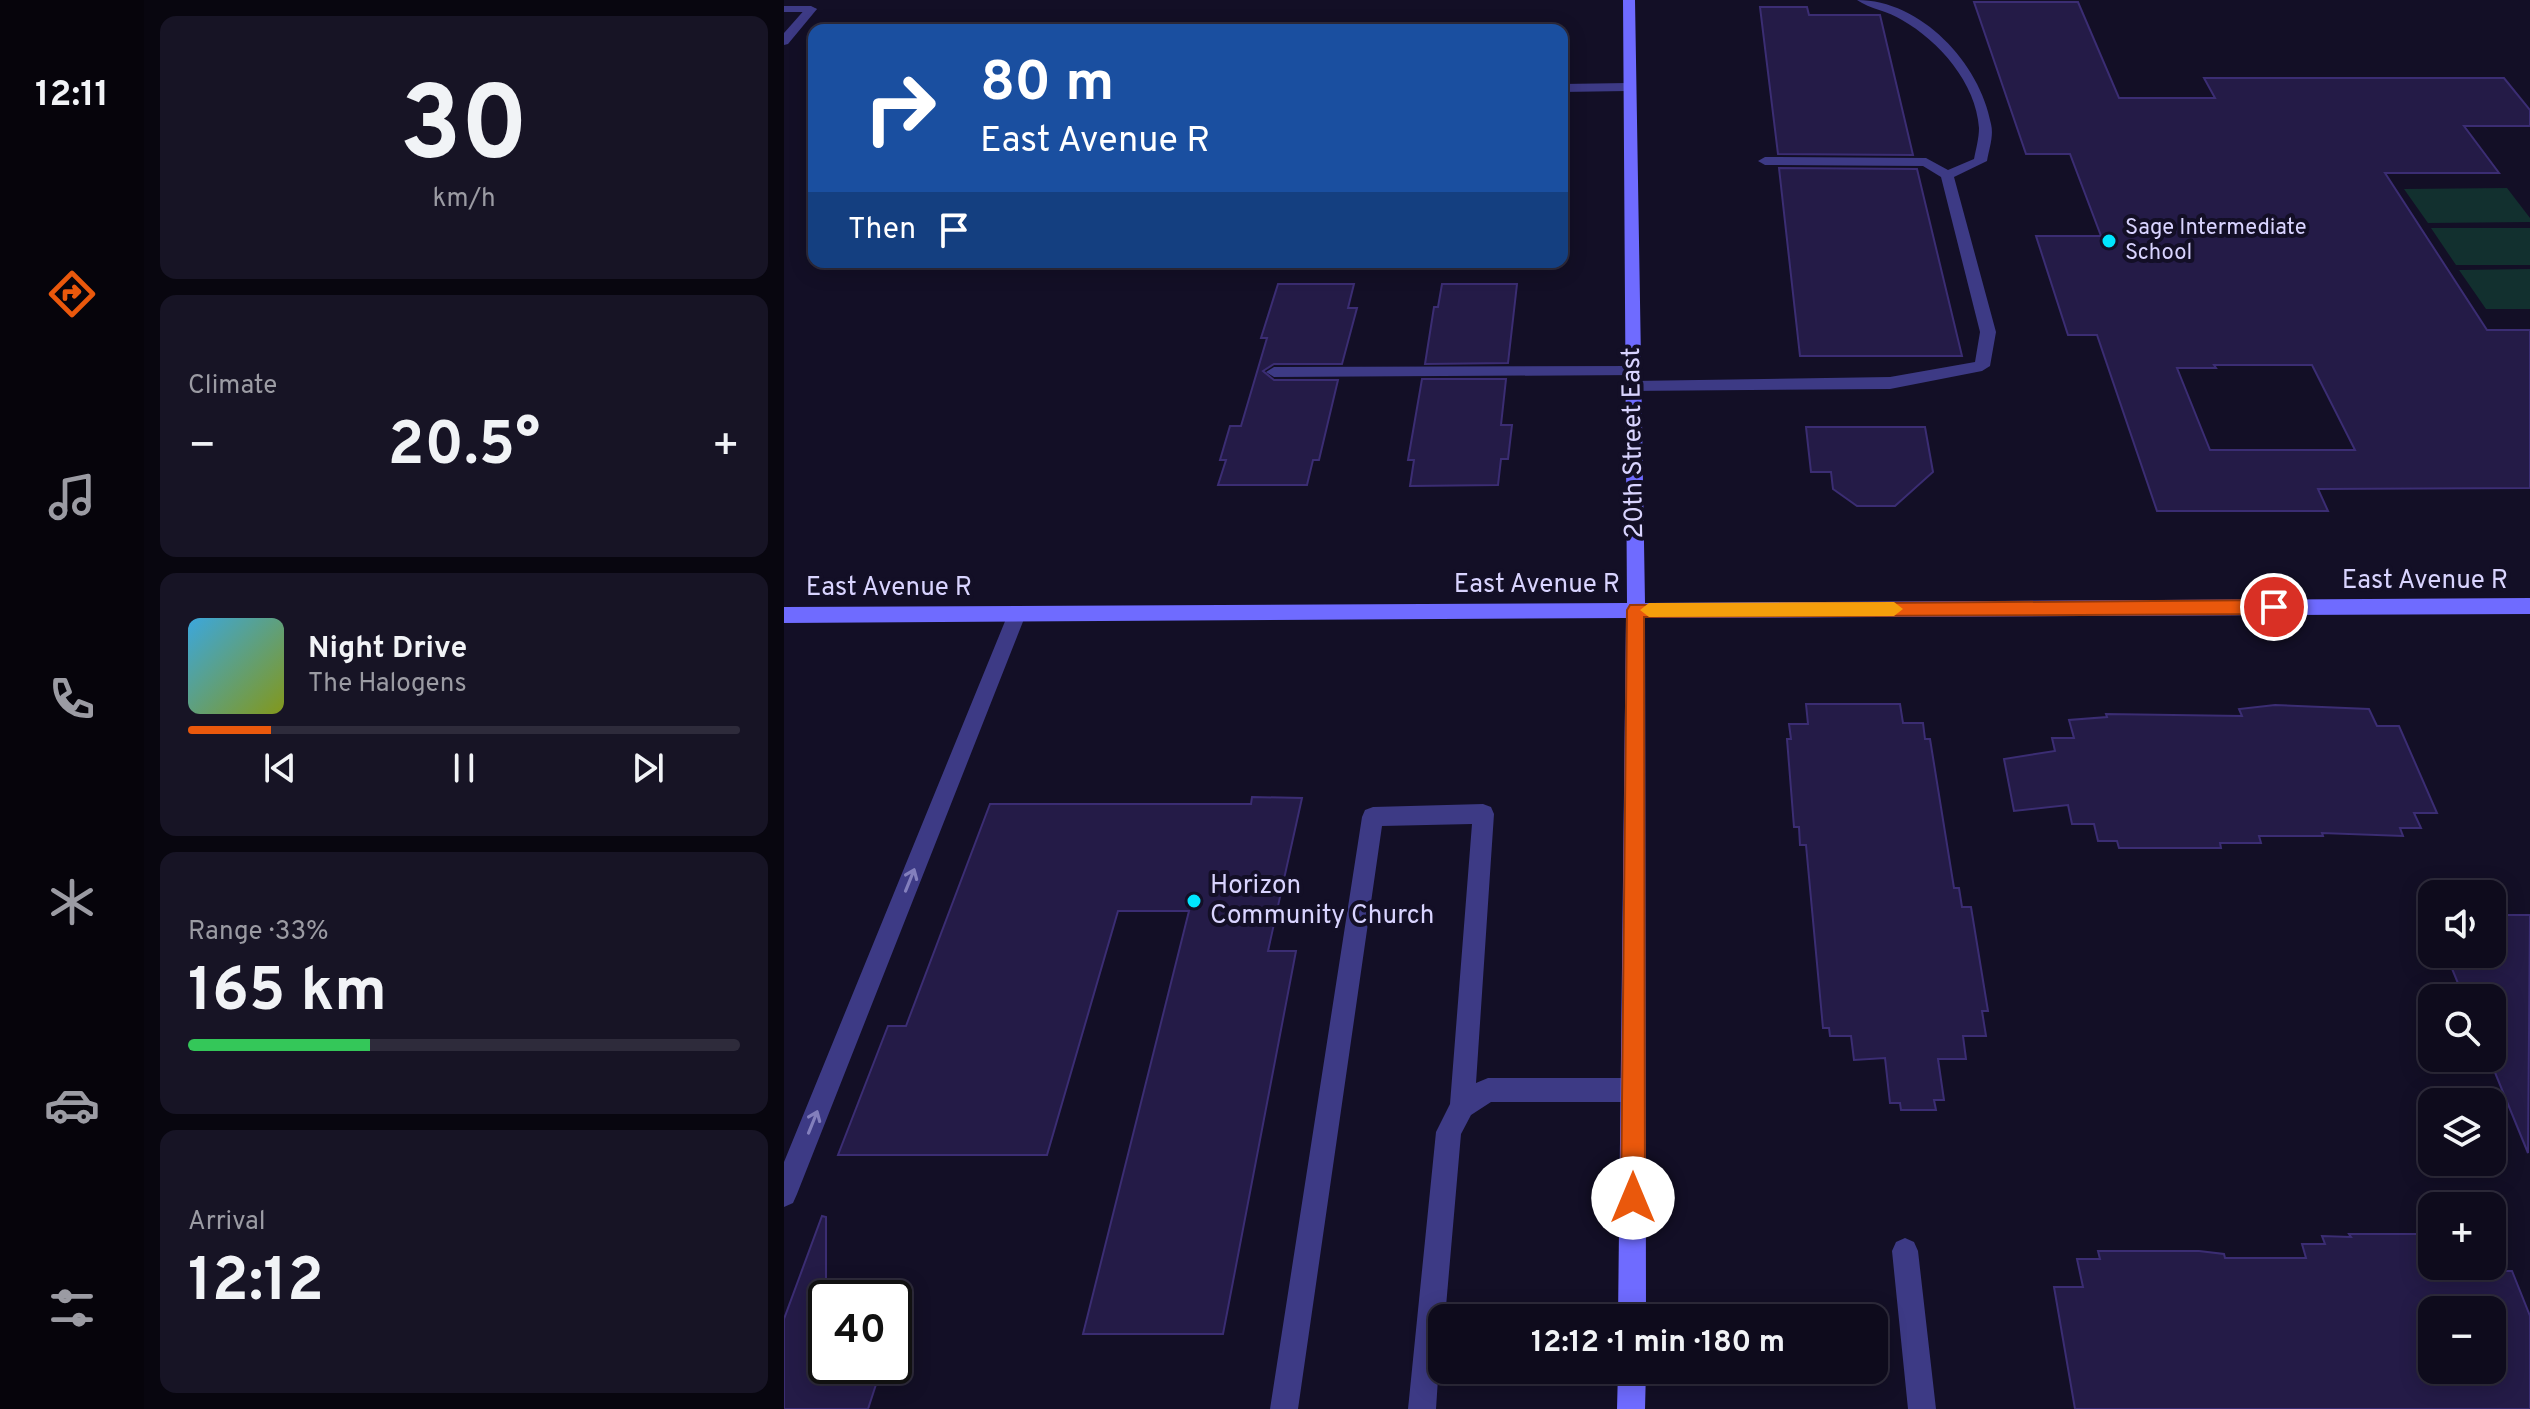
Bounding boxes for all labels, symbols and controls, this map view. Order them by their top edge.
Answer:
text: 80 m [980,50,1114,120]
icon: right [848,56,952,160]
text: 30 [399,65,529,197]
text: 12:11 [35,73,109,119]
text: East Avenue R [980,119,1210,165]
text: km/h [432,183,496,216]
icon: arrive [932,208,976,252]
text: Then [848,212,916,249]
place label: Sage Intermediate School [2125,215,2307,267]
marker: Sage Intermediate School [2100,232,2118,250]
icon: directions [44,266,100,322]
street label: 20th Street East [1616,347,1652,539]
text: Climate [188,370,277,403]
text: 20.5° [388,410,540,486]
text: − [188,420,216,476]
text: + [712,420,740,476]
icon: music [44,469,100,525]
street label: East Avenue R [2342,565,2508,598]
street label: East Avenue R [1454,569,1620,602]
street label: East Avenue R [806,572,972,605]
pin [2240,573,2308,641]
icon: arrive [2252,585,2296,629]
text: Night Drive [308,631,467,668]
text: The Halogens [308,668,467,701]
icon: phone [44,671,100,727]
icon: previous [258,746,302,790]
icon: pause [442,746,486,790]
icon: next [626,746,670,790]
one-way arrow [904,868,918,893]
place label: Horizon Community Church [1210,870,1434,933]
icon: climate [44,874,100,930]
map controls [2418,880,2506,1384]
button: sound [2418,880,2506,968]
marker: Horizon Community Church [1185,892,1203,910]
text: Range · 33% [188,916,329,949]
text: 165 km [188,956,387,1032]
button: search [2418,984,2506,1072]
icon: car [44,1077,100,1133]
button: layers [2418,1088,2506,1176]
one-way arrow [807,1110,821,1135]
position arrow [1591,1156,1675,1240]
button: + [2418,1192,2506,1280]
text: Arrival [188,1206,266,1239]
text: 12:12 [188,1246,324,1322]
icon: filters [44,1280,100,1336]
speed limit sign: 40 [808,1280,912,1384]
button: − [2418,1296,2506,1384]
text: 12:12 · 1 min · 180 m [1531,1325,1785,1362]

